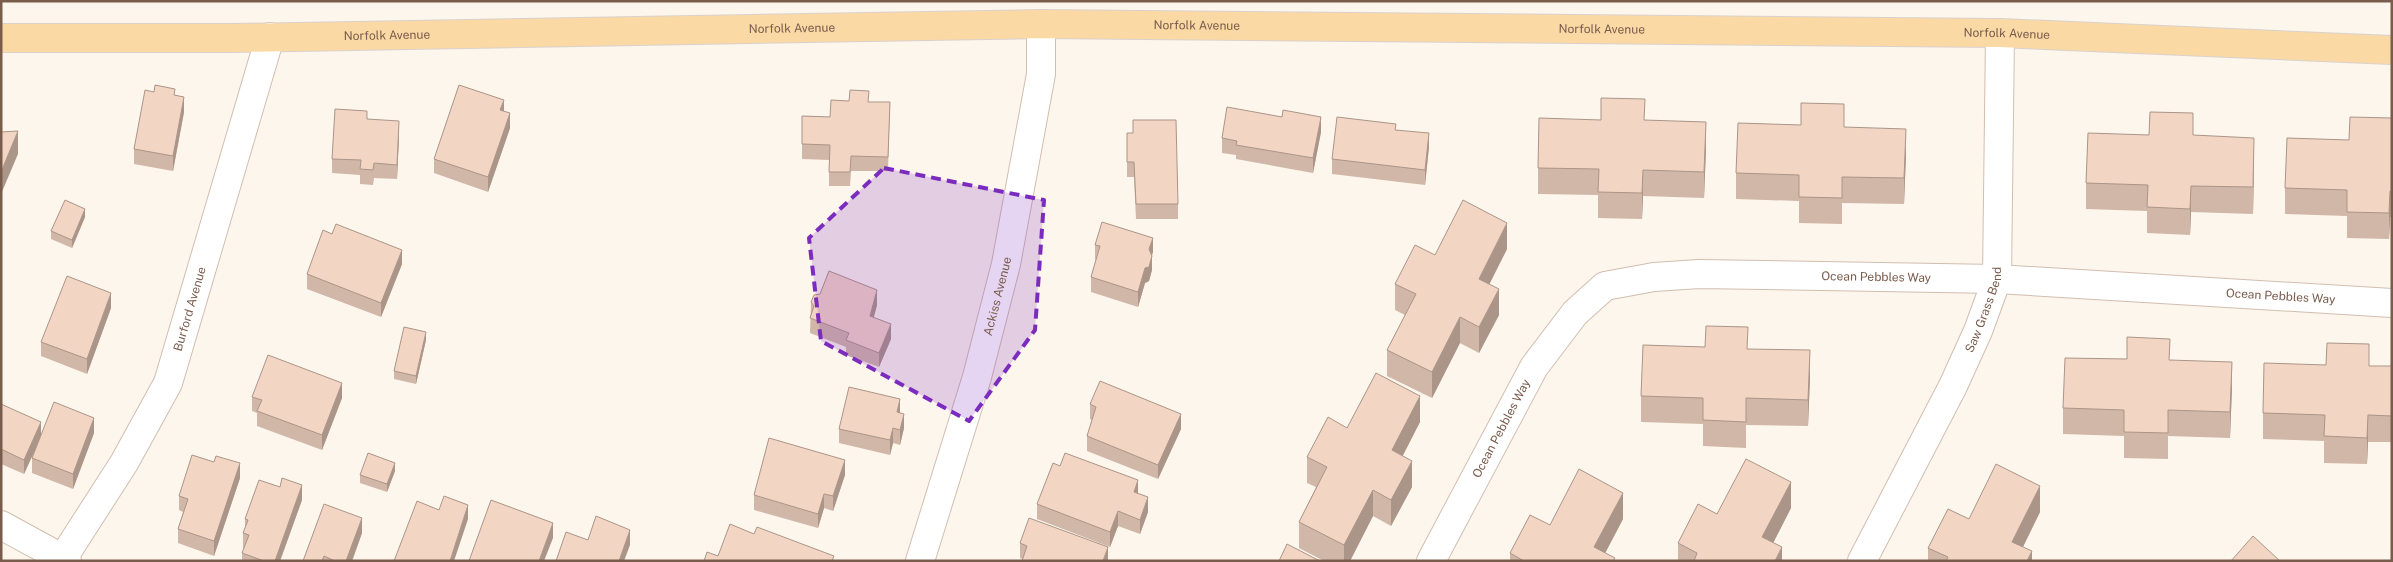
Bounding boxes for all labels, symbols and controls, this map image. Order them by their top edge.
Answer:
street label: Norfolk Avenue [1154,18,1240,33]
street label: Norfolk Avenue [749,21,835,36]
street label: Norfolk Avenue [1559,22,1645,37]
street label: Norfolk Avenue [1963,26,2051,42]
street label: Norfolk Avenue [344,28,431,43]
street label: Ackiss Avenue [981,256,1014,337]
street label: Burford Avenue [171,265,209,353]
street label: Saw Grass Bend [1962,267,2004,355]
street label: Ocean Pebbles Way [1821,269,1932,285]
street label: Ocean Pebbles Way [2226,286,2336,307]
street label: Ocean Pebbles Way [1469,376,1534,480]

